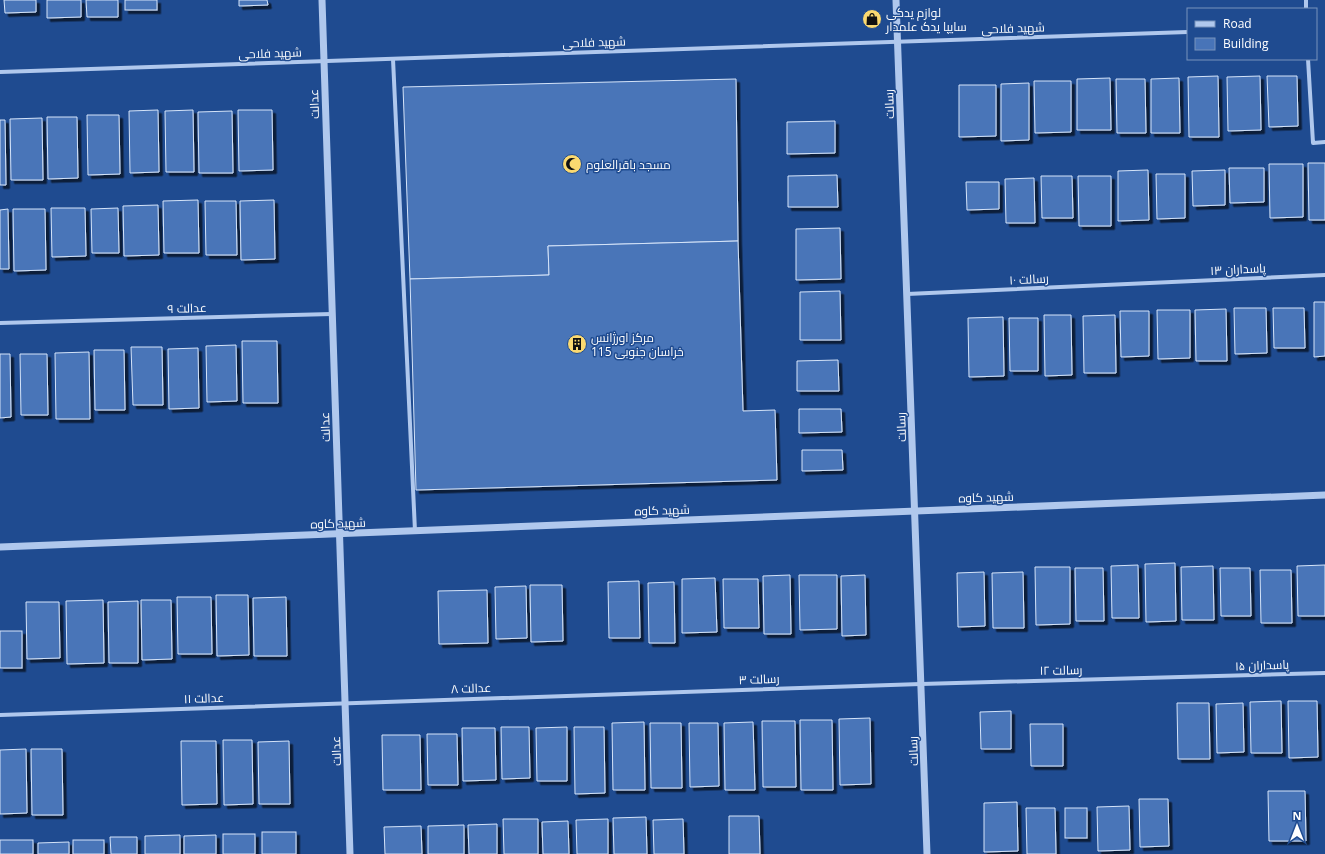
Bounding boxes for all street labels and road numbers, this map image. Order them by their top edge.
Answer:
street label: شهید فلاحی [981,18,1045,38]
street label: شهید فلاحی [562,32,626,52]
street label: شهید فلاحی [238,43,302,63]
street label: عدالت [305,89,323,119]
street label: رسالت [880,89,898,119]
street label: پاسداران ۱۳ [1210,259,1267,280]
street label: رسالت ۱۰ [1009,269,1049,289]
street label: عدالت ۹ [167,299,207,317]
street label: عدالت [316,412,334,442]
street label: رسالت [892,412,910,442]
street label: شهید کاوه [958,488,1014,506]
street label: شهید کاوه [634,501,690,519]
street label: شهید کاوه [310,514,366,532]
street label: پاسداران ۱۵ [1235,656,1290,675]
street label: رسالت ۱۲ [1039,661,1083,679]
street label: رسالت ۳ [738,670,780,688]
street label: عدالت ۸ [450,679,492,697]
street label: عدالت ۱۱ [184,689,224,707]
street label: عدالت [327,736,345,766]
street label: رسالت [904,736,922,766]

